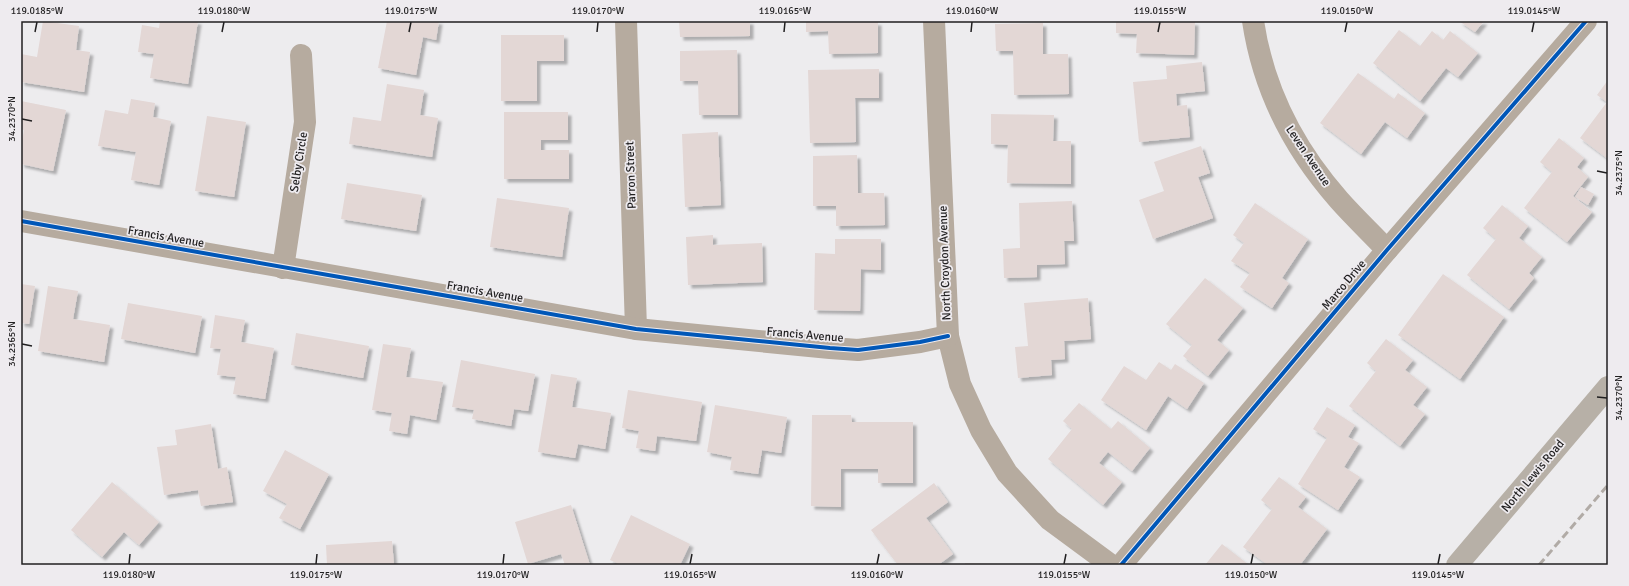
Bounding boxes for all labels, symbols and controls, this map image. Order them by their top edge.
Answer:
text: 119.0185°W [11,5,64,17]
text: 119.0180°W [198,5,251,17]
text: 119.0175°W [385,5,438,17]
text: 119.0170°W [572,5,625,17]
text: 119.0165°W [759,5,812,17]
text: 119.0160°W [946,5,999,17]
text: 119.0155°W [1134,5,1187,17]
text: 119.0150°W [1321,5,1374,17]
text: 119.0145°W [1508,5,1561,17]
text: 34.2370°N [6,96,18,142]
street label: Leven Avenue [1282,123,1334,189]
street label: Selby Circle [287,131,311,193]
street label: Parron Street [622,141,640,209]
text: 34.2375°N [1613,150,1625,196]
street label: North Croydon Avenue [936,205,954,321]
street label: Francis Avenue [127,223,205,251]
street label: Marco Drive [1319,257,1369,313]
street label: Francis Avenue [446,278,524,306]
text: 34.2365°N [6,321,18,367]
street label: Francis Avenue [766,324,844,346]
text: 34.2370°N [1613,375,1625,421]
street label: North Lewis Road [1498,437,1568,515]
text: 119.0180°W [103,569,156,581]
text: 119.0175°W [290,569,343,581]
text: 119.0170°W [477,569,530,581]
text: 119.0165°W [664,569,717,581]
text: 119.0160°W [851,569,904,581]
text: 119.0155°W [1038,569,1091,581]
text: 119.0150°W [1225,569,1278,581]
text: 119.0145°W [1412,569,1465,581]

